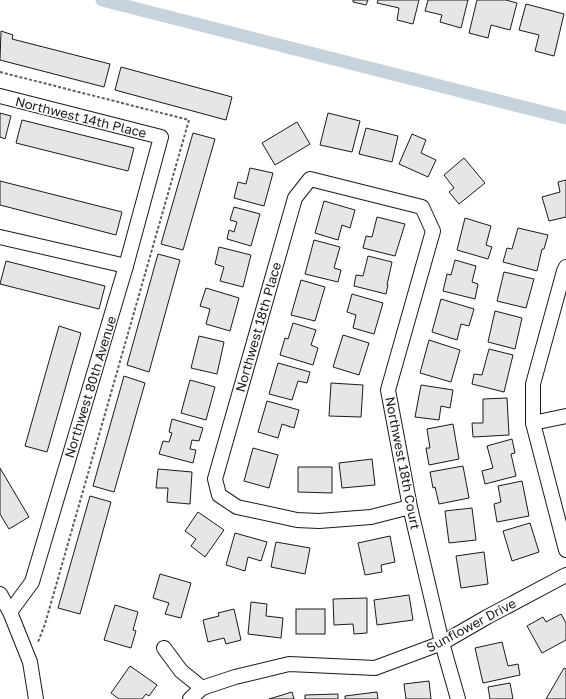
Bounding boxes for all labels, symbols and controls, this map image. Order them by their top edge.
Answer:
street label: Northwest 14th Place [14,93,148,141]
street label: Northwest 18th Place [232,260,284,394]
street label: Northwest 80th Avenue [61,314,119,460]
street label: Northwest 18th Court [382,395,424,531]
street label: Sunflower Drive [423,595,519,655]

